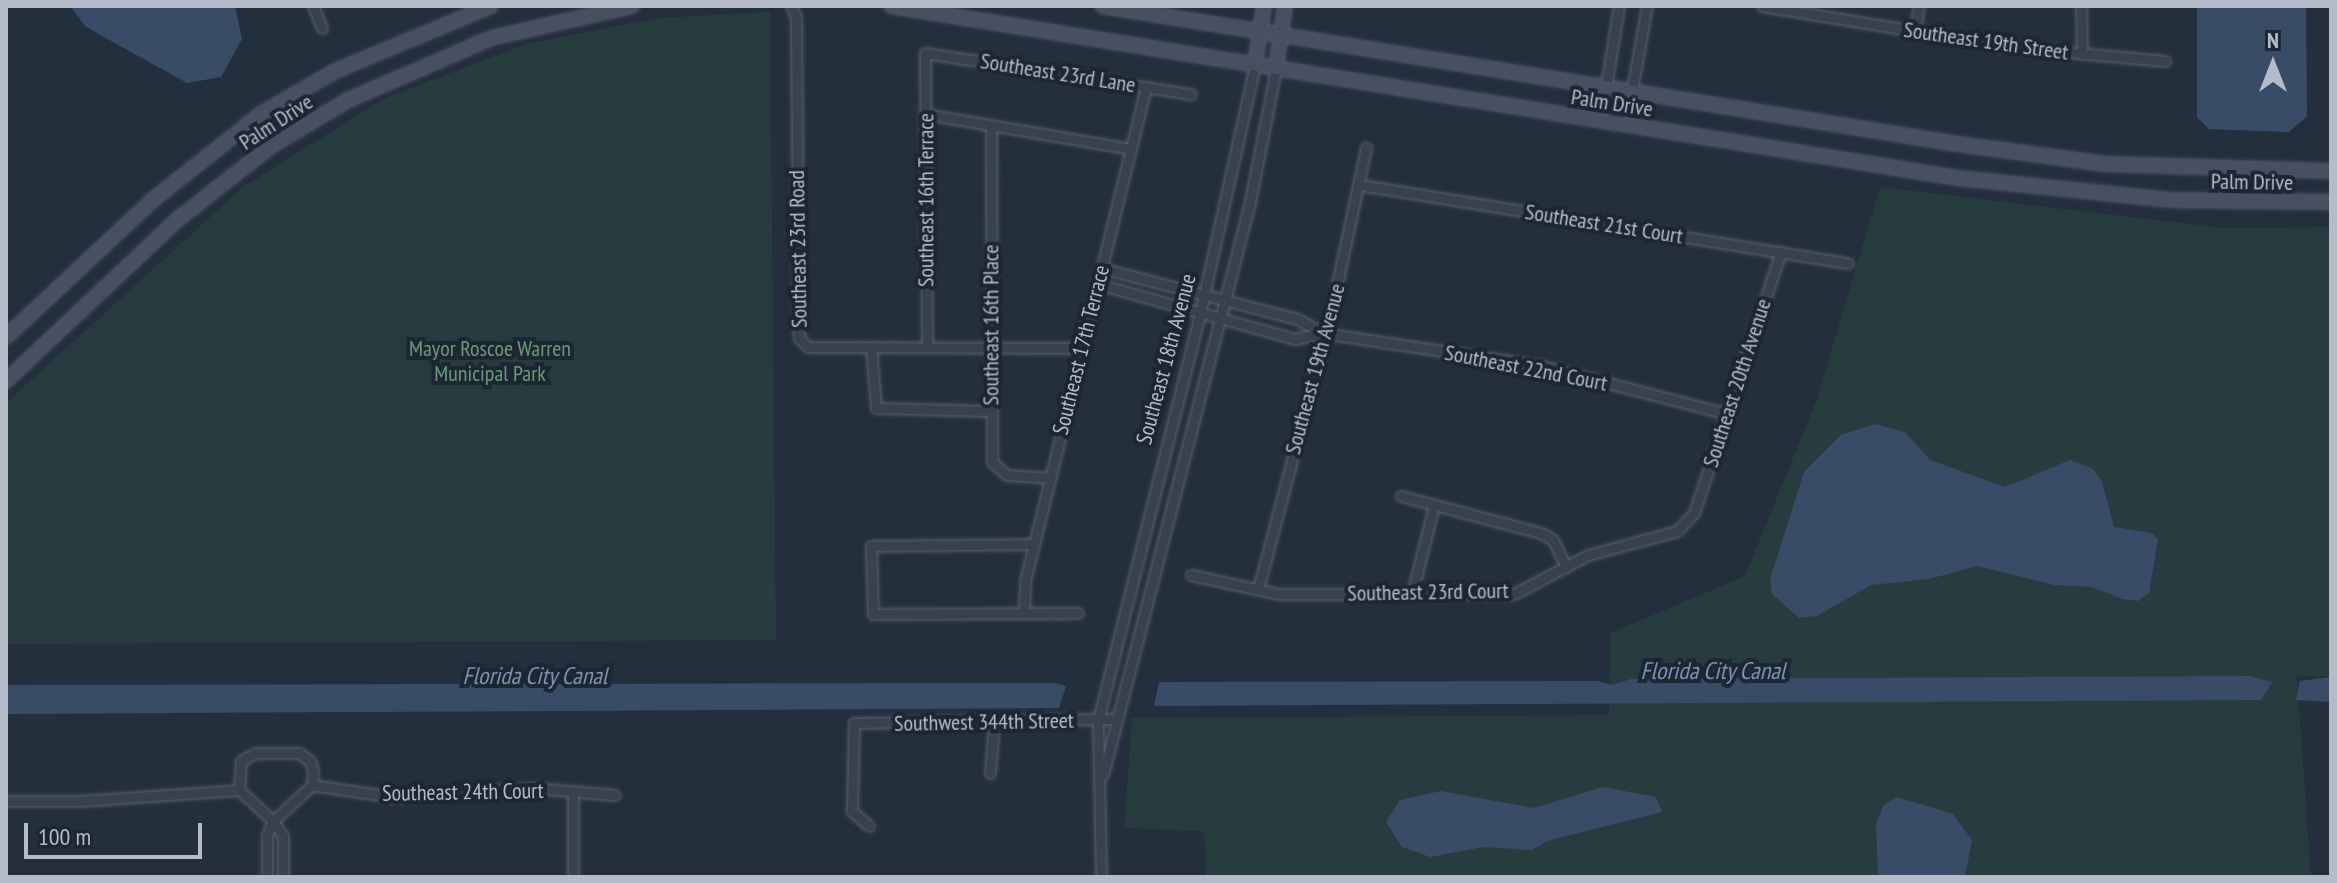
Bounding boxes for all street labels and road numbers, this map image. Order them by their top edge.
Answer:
street label: Southeast 19th Street [1902,16,2070,66]
street label: Southeast 23rd Lane [979,48,1137,98]
street label: Palm Drive [1569,84,1655,122]
street label: Palm Drive [234,89,318,155]
street label: Southeast 16th Terrace [913,113,939,287]
street label: Palm Drive [2211,168,2293,196]
street label: Southeast 23rd Road [783,170,813,328]
street label: Southeast 21st Court [1523,199,1685,249]
street label: Southeast 16th Place [978,245,1004,405]
street label: Southeast 17th Terrace [1047,262,1115,438]
street label: Southeast 18th Avenue [1130,271,1202,447]
street label: Southeast 19th Avenue [1279,281,1351,457]
street label: Southeast 20th Avenue [1697,295,1777,471]
street label: Southeast 22nd Court [1442,339,1610,397]
street label: Southeast 23rd Court [1347,577,1509,607]
street label: Southwest 344th Street [894,707,1074,737]
street label: Southeast 24th Court [382,777,544,807]

